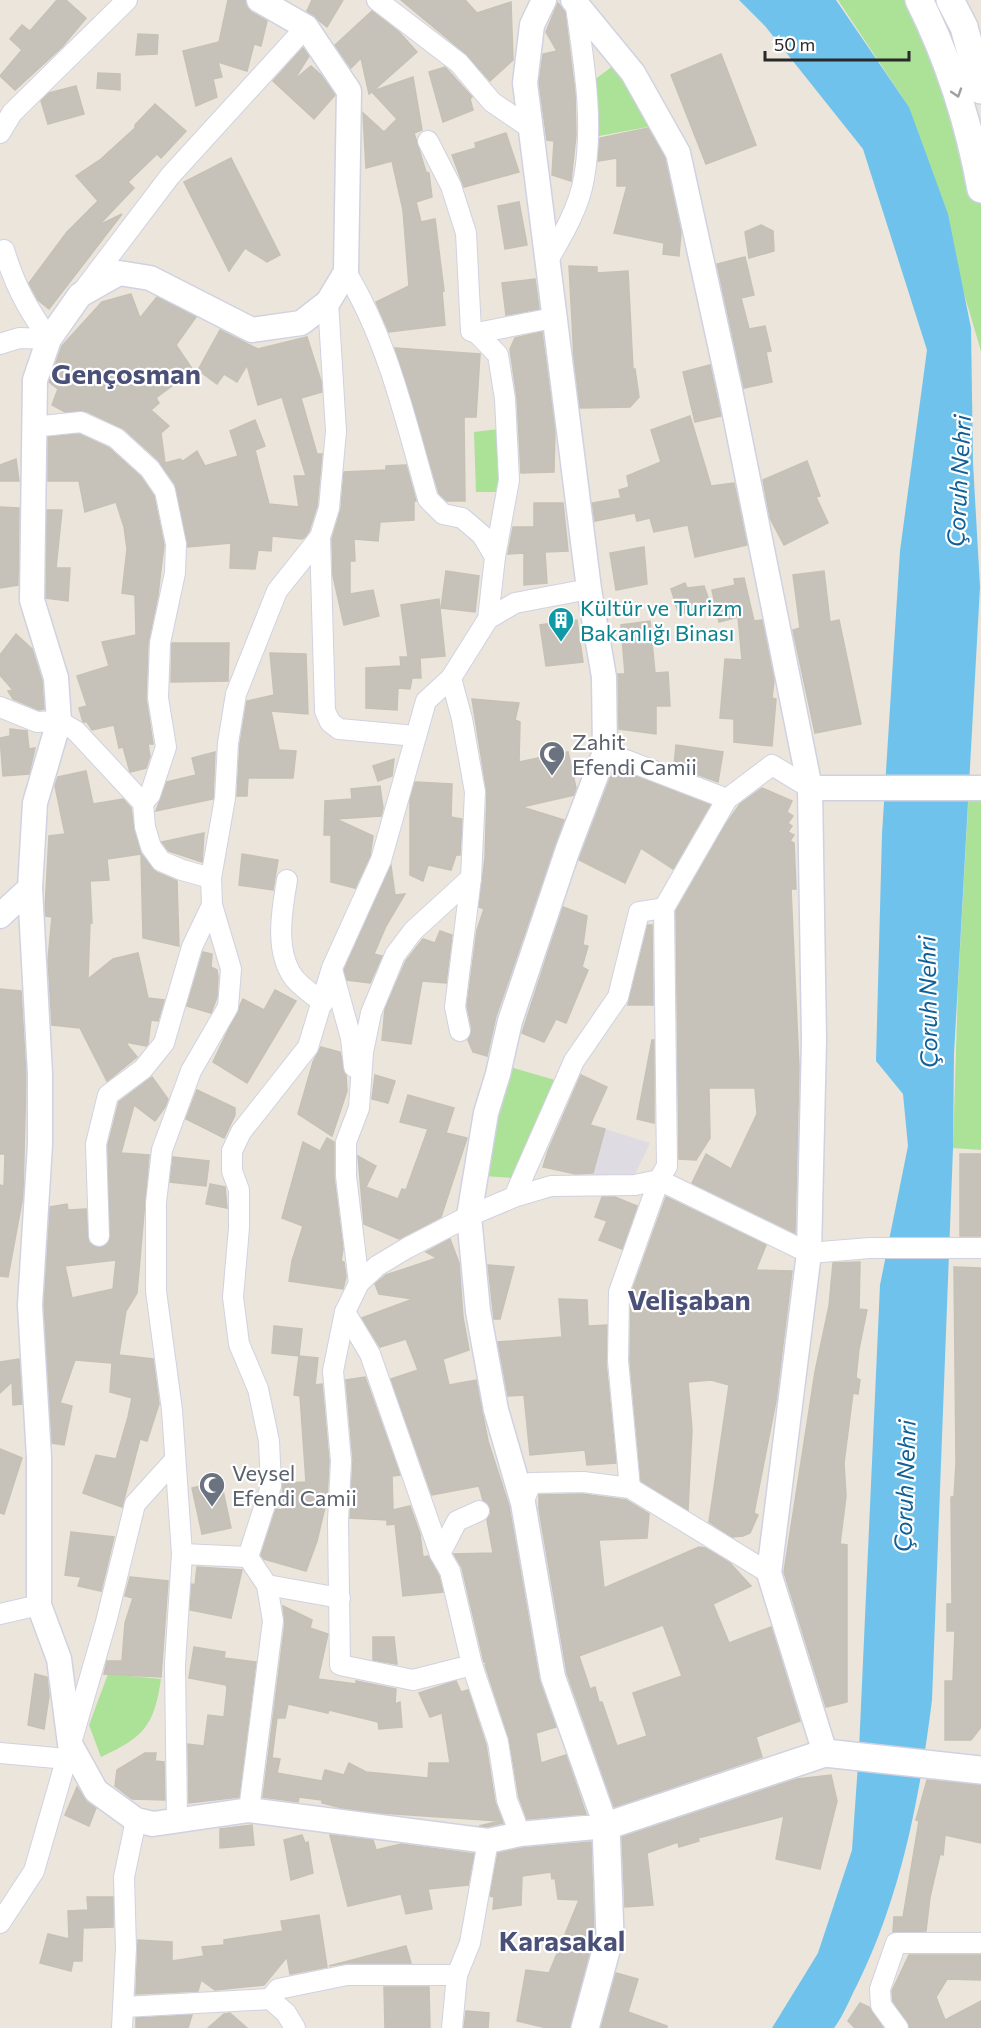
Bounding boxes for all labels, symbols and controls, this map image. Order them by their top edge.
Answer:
scale bar [765,24,909,62]
text: 50 m [774,33,815,55]
one-way arrow [950,87,962,98]
district label: Gençosman [51,356,201,390]
water label: Çoruh Nehri [940,413,976,548]
place label: Kültür ve Turizm Bakanlığı Binası [580,594,743,646]
building icon: Kültür ve Turizm Bakanlığı Binası [546,605,576,643]
place label: Zahit Efendi Camii [572,728,697,780]
mosque icon: Zahit Efendi Camii [537,739,567,777]
water label: Çoruh Nehri [911,935,943,1068]
district label: Velişaban [627,1282,751,1316]
water label: Çoruh Nehri [887,1419,921,1553]
place label: Veysel Efendi Camii [232,1459,357,1511]
mosque icon: Veysel Efendi Camii [197,1470,227,1508]
district label: Karasakal [499,1923,625,1957]

